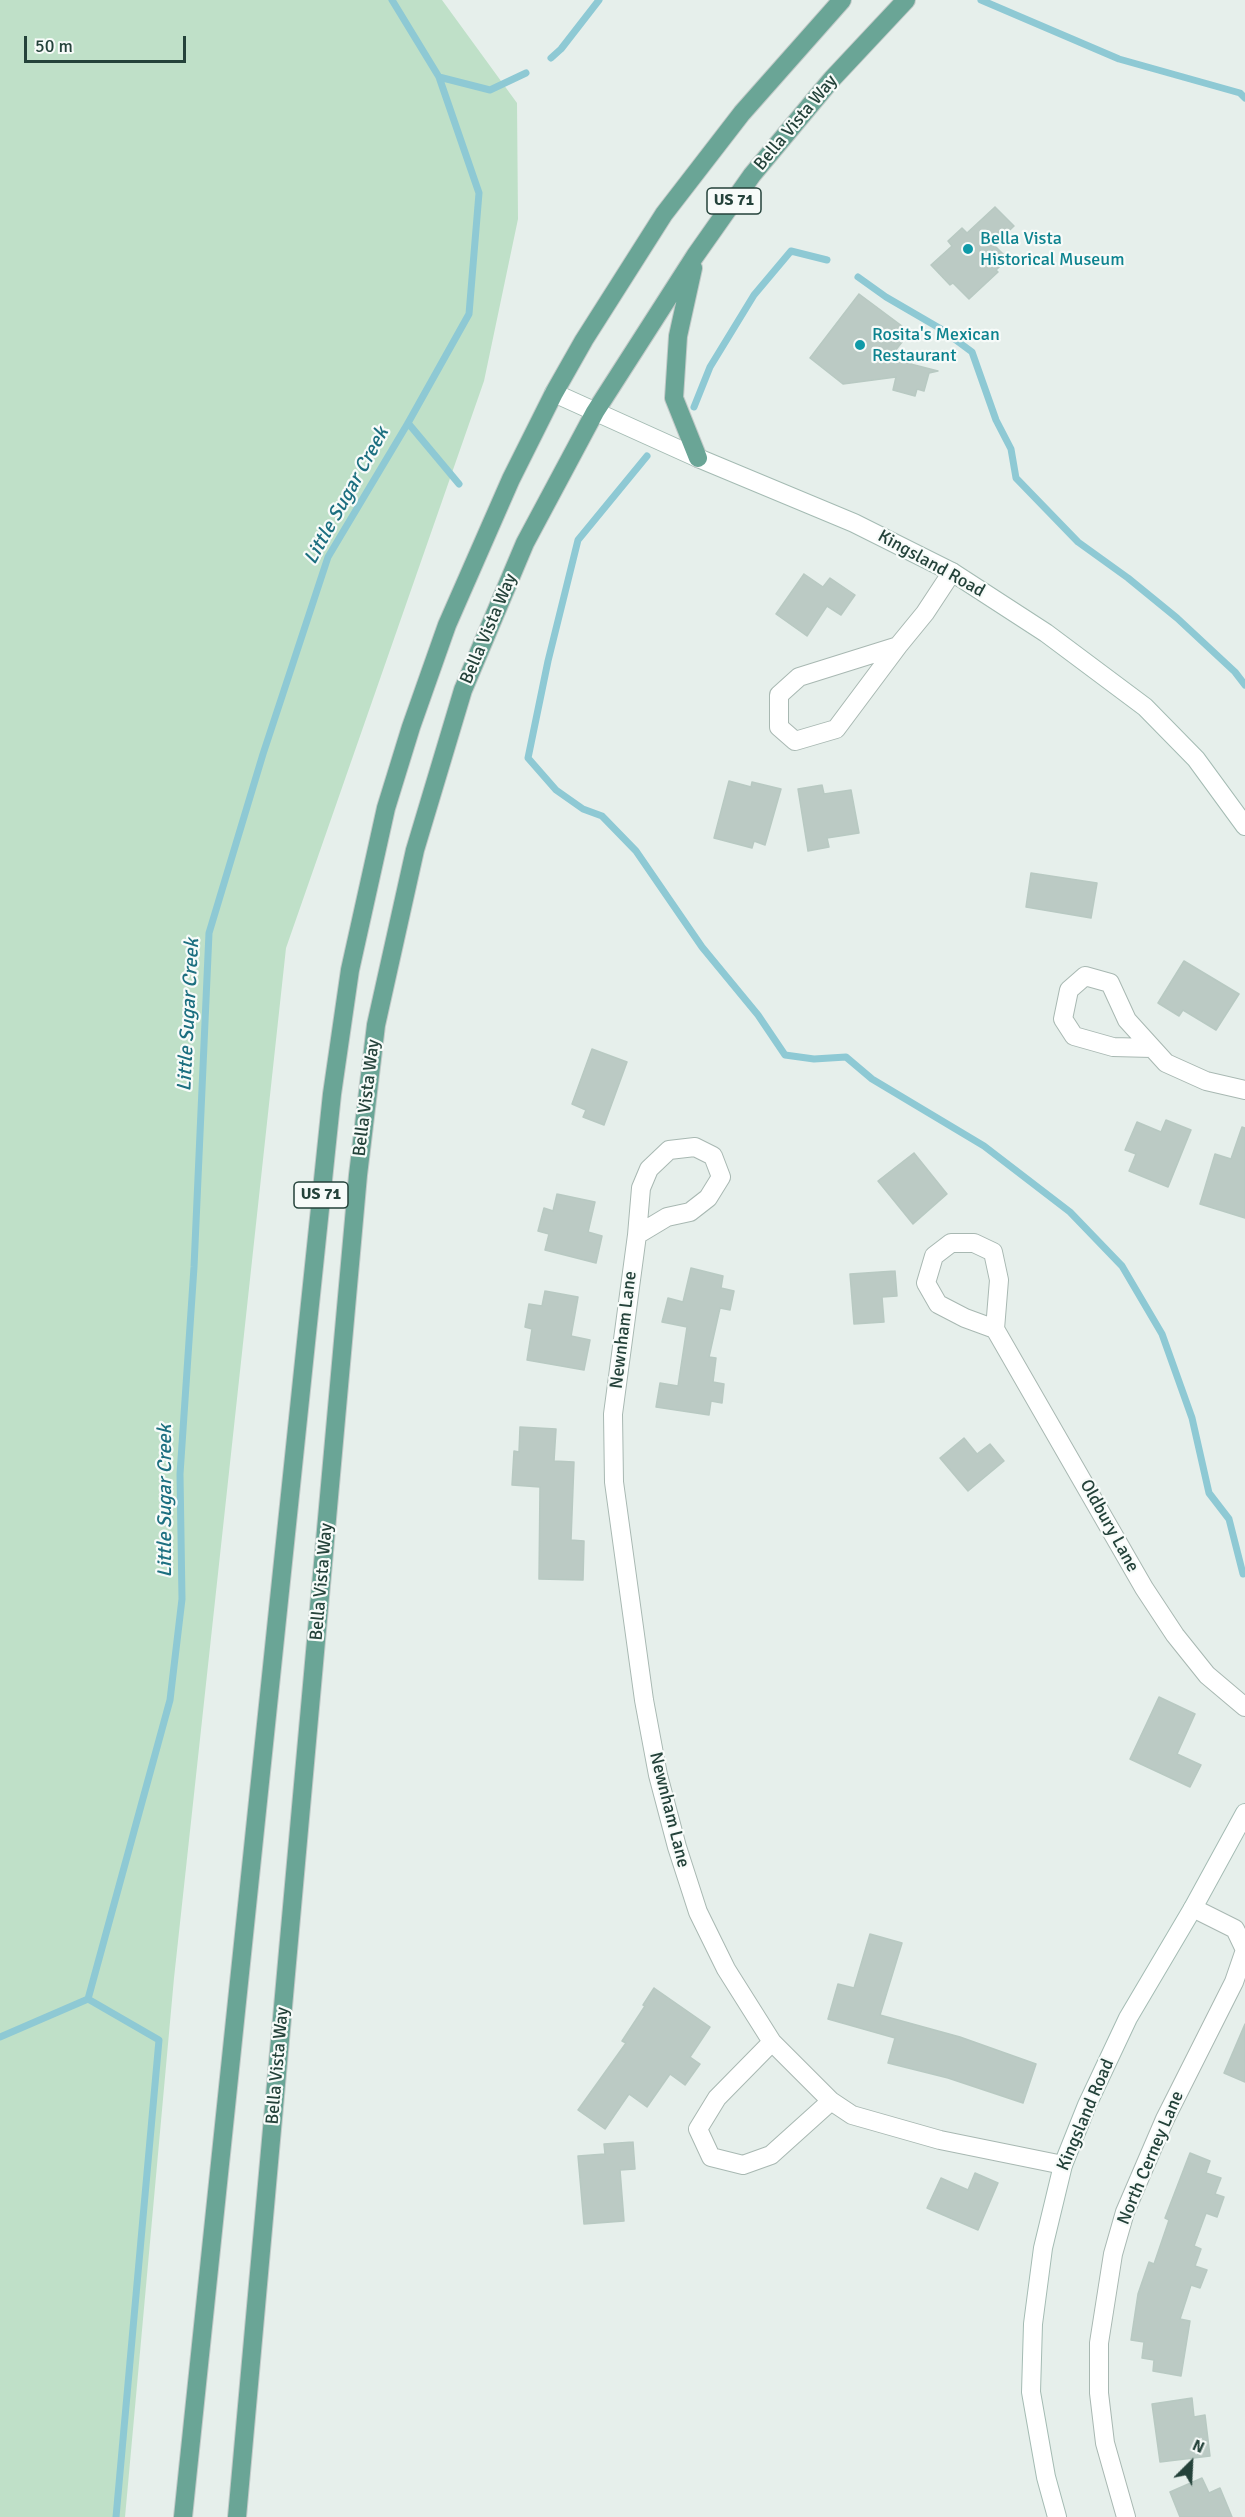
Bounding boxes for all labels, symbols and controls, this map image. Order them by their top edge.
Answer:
scale bar [27,24,189,62]
text: 50 m [35,35,73,57]
street label: Bella Vista Way [750,71,842,175]
road number: US 71 [707,188,761,214]
place label: Bella Vista Historical Museum [980,228,1125,270]
marker: Bella Vista Historical Museum [961,242,975,256]
place label: Rosita's Mexican Restaurant [872,324,1000,366]
marker: Rosita's Mexican Restaurant [853,338,867,352]
water label: Little Sugar Creek [299,423,395,569]
street label: Kingsland Road [874,526,988,602]
street label: Bella Vista Way [456,571,522,687]
water label: Little Sugar Creek [173,938,205,1092]
street label: Bella Vista Way [349,1038,385,1158]
road number: US 71 [294,1182,348,1208]
street label: Newnham Lane [606,1270,642,1390]
water label: Little Sugar Creek [154,1424,178,1578]
street label: Oldbury Lane [1075,1476,1143,1576]
street label: Bella Vista Way [306,1522,338,1642]
street label: Newnham Lane [644,1750,694,1870]
street label: Bella Vista Way [262,2006,294,2126]
street label: Kingsland Road [1053,2056,1119,2174]
street label: North Cerney Lane [1113,2088,1189,2228]
north arrow [1161,2433,1221,2493]
text: N [1189,2435,1207,2458]

